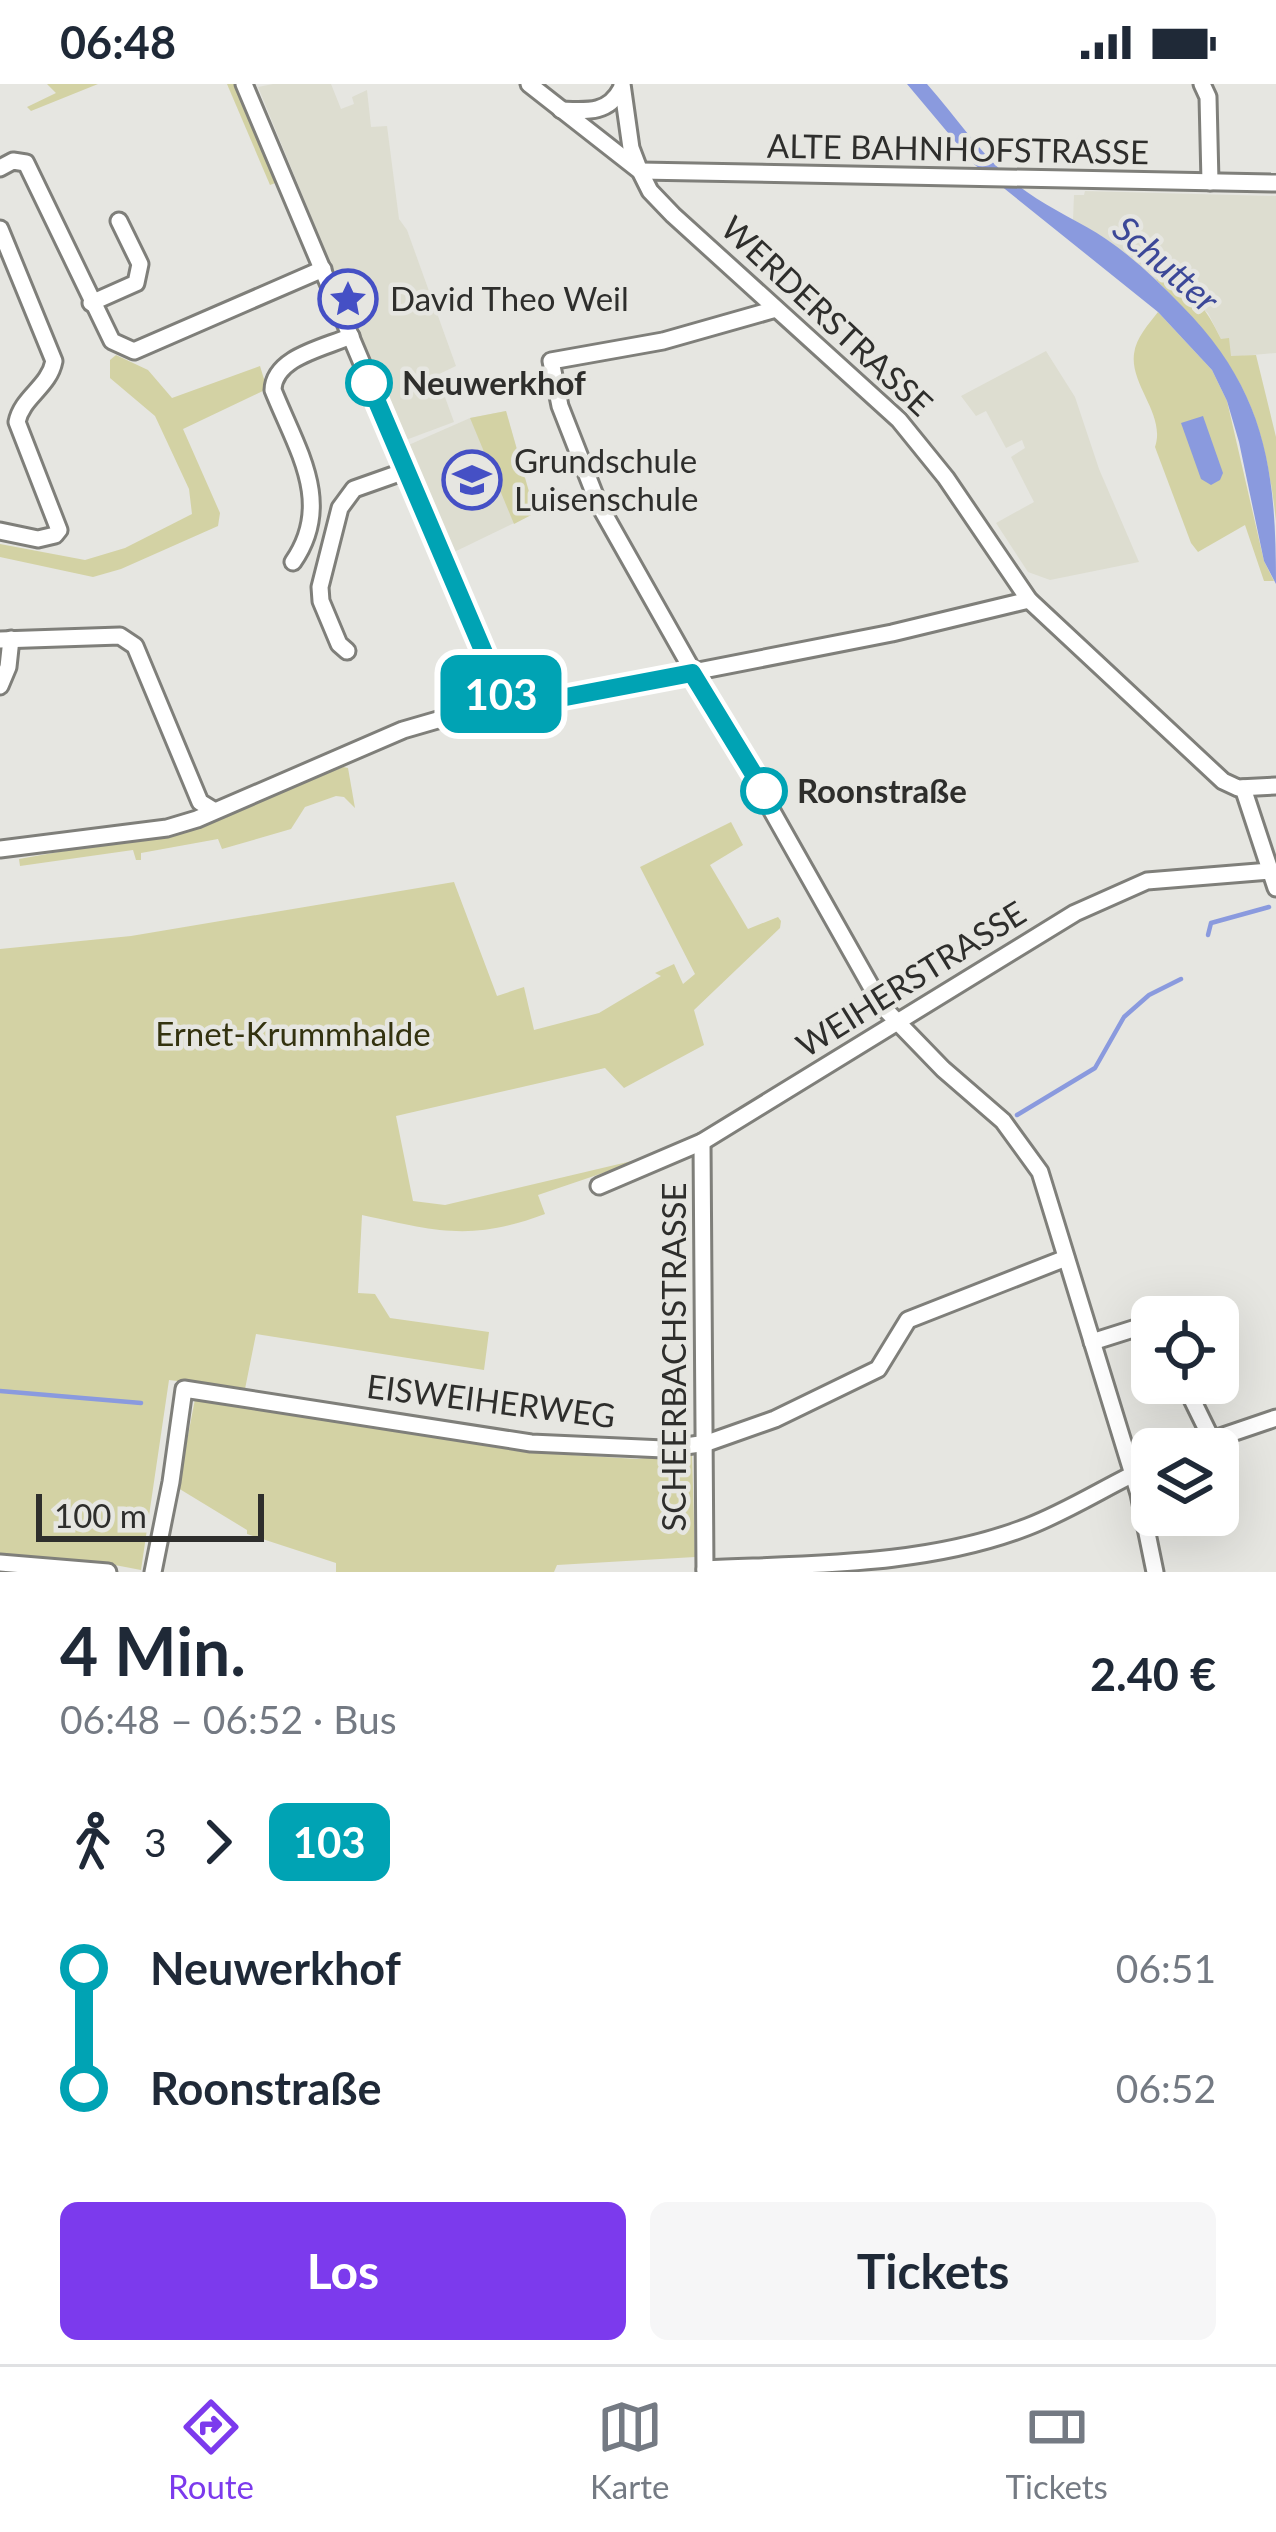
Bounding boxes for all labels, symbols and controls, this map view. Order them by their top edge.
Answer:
text: 06:48 [60,15,176,69]
street label: ALTE BAHNHOFSTRASSE [767,125,1149,171]
water label: Schutter [1105,206,1229,321]
street label: WERDERSTRASSE [714,207,942,423]
place icon: David Theo Weil [317,268,379,330]
place label: David Theo Weil [390,278,629,318]
marker: Neuwerkhof [347,361,391,405]
place label: Neuwerkhof [402,362,586,402]
place label: Grundschule Luisenschule [514,440,699,518]
school or university icon: Grundschule Luisenschule [441,449,503,511]
line badge: 103 [432,655,570,733]
text: 103 [464,669,538,719]
marker: Roonstraße [742,769,786,813]
place label: Roonstraße [797,770,967,810]
street label: WEIHERSTRASSE [788,892,1032,1065]
park label: Ernet-Krummhalde [155,1013,431,1053]
street label: SCHEERBACHSTRASSE [653,1182,693,1532]
map controls [1131,1296,1239,1536]
button: locate [1131,1296,1239,1404]
street label: EISWEIHERWEG [365,1365,618,1435]
button: layers [1131,1428,1239,1536]
scale bar [36,1488,264,1541]
text: 100 m [54,1495,147,1535]
text: 4 Min. [60,1611,246,1690]
text: 2.40 € [1090,1647,1216,1701]
text: 06:48 – 06:52 · Bus [60,1696,397,1742]
icon: walk [60,1809,126,1875]
icon: forward [185,1809,251,1875]
text: 103 [293,1817,366,1867]
text: 3 [144,1819,167,1865]
text: Neuwerkhof [150,1941,401,1995]
text: 06:51 [1116,1945,1216,1991]
text: Roonstraße [150,2061,382,2115]
text: 06:52 [1116,2065,1216,2111]
button: Los [60,2202,626,2340]
button: Tickets [650,2202,1216,2340]
tab: Route [168,2394,254,2506]
tab: Karte [590,2394,669,2506]
tab: Tickets [1006,2394,1108,2506]

